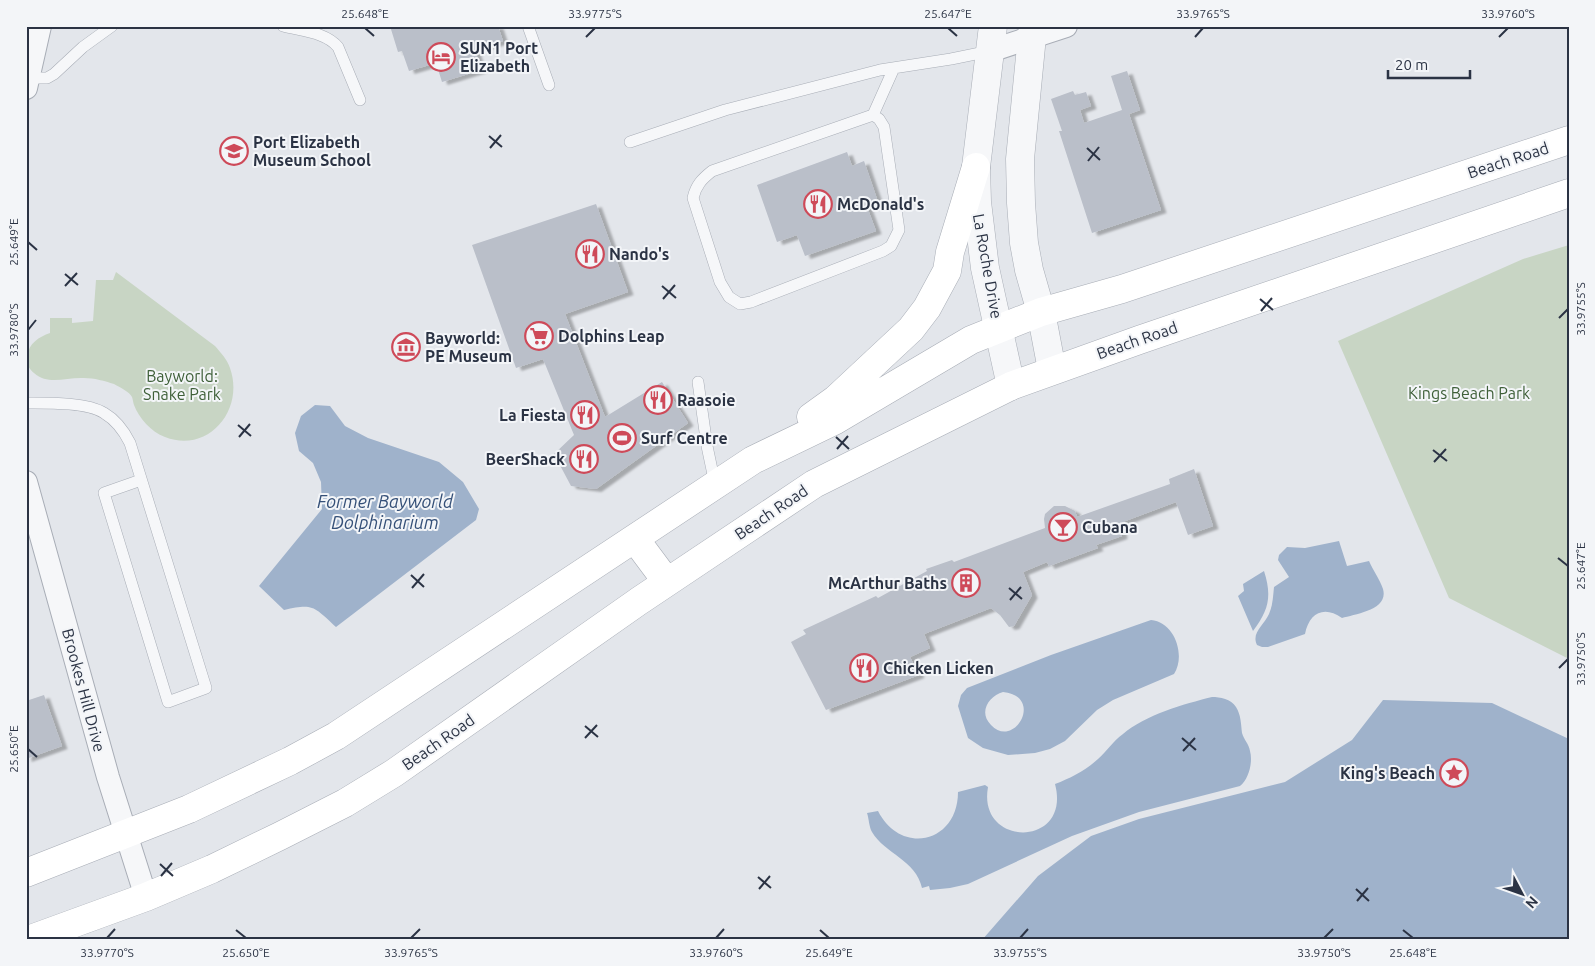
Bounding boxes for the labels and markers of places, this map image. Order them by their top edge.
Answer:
place label: SUN1 Port Elizabeth [460,39,538,75]
hotel icon: SUN1 Port Elizabeth [426,42,456,72]
place label: Port Elizabeth Museum School [253,133,371,169]
school or university icon: Port Elizabeth Museum School [219,136,249,166]
restaurant icon: McDonald's [803,189,833,219]
place label: McDonald's [837,195,924,213]
restaurant icon: Nando's [575,239,605,269]
place label: Nando's [609,245,669,263]
supermarket icon: Dolphins Leap [524,321,554,351]
place label: Dolphins Leap [558,327,665,345]
place label: Bayworld: PE Museum [425,329,512,365]
museum icon: Bayworld: PE Museum [391,332,421,362]
restaurant icon: Raasoie [643,385,673,415]
place label: Raasoie [677,391,735,409]
restaurant icon: La Fiesta [570,400,600,430]
place label: La Fiesta [499,406,566,424]
sports icon: Surf Centre [607,423,637,453]
place label: Surf Centre [641,429,728,447]
restaurant icon: BeerShack [569,444,599,474]
place label: BeerShack [485,450,565,468]
bar icon: Cubana [1048,512,1078,542]
place label: Cubana [1082,518,1138,536]
building icon: McArthur Baths [951,568,981,598]
place label: McArthur Baths [828,574,947,592]
restaurant icon: Chicken Licken [849,653,879,683]
place label: Chicken Licken [883,659,994,677]
place icon: King's Beach [1439,758,1469,788]
place label: King's Beach [1340,764,1435,782]

